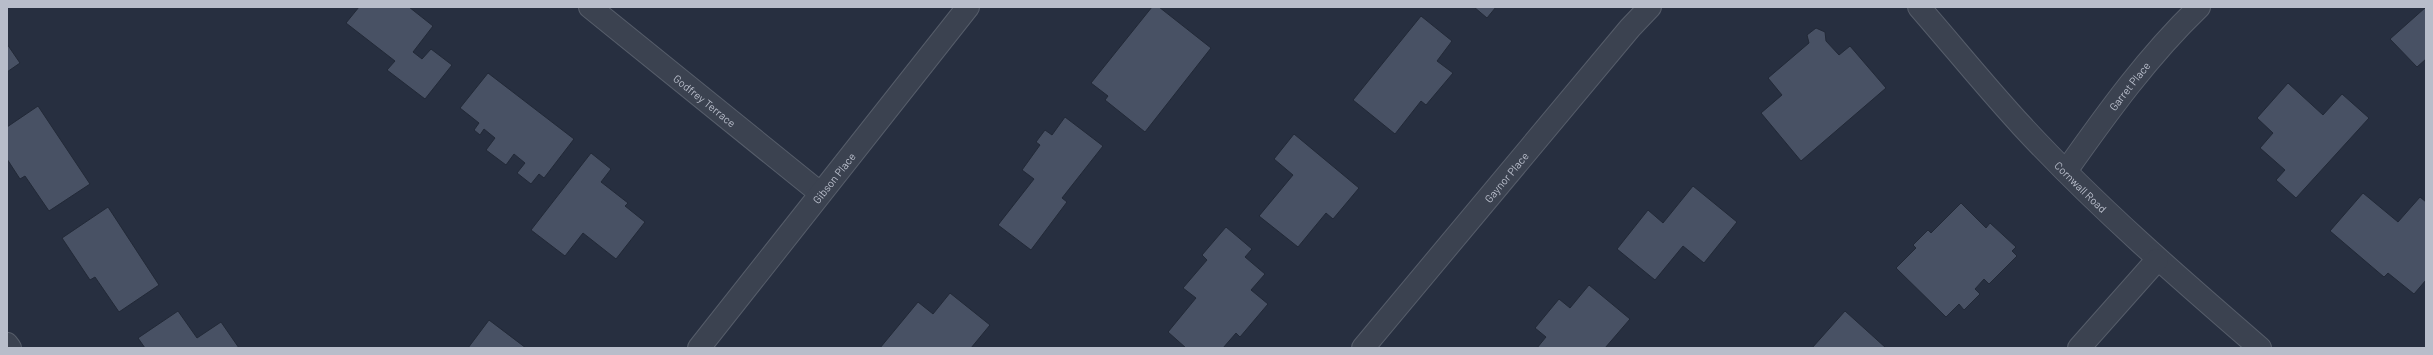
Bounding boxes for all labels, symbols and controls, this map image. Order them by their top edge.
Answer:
street label: Garret Place [2106,59,2152,113]
street label: Godfrey Terrace [671,71,739,129]
street label: Gibson Place [809,149,858,206]
street label: Gaynor Place [1481,149,1531,205]
street label: Cornwall Road [2052,158,2110,215]

